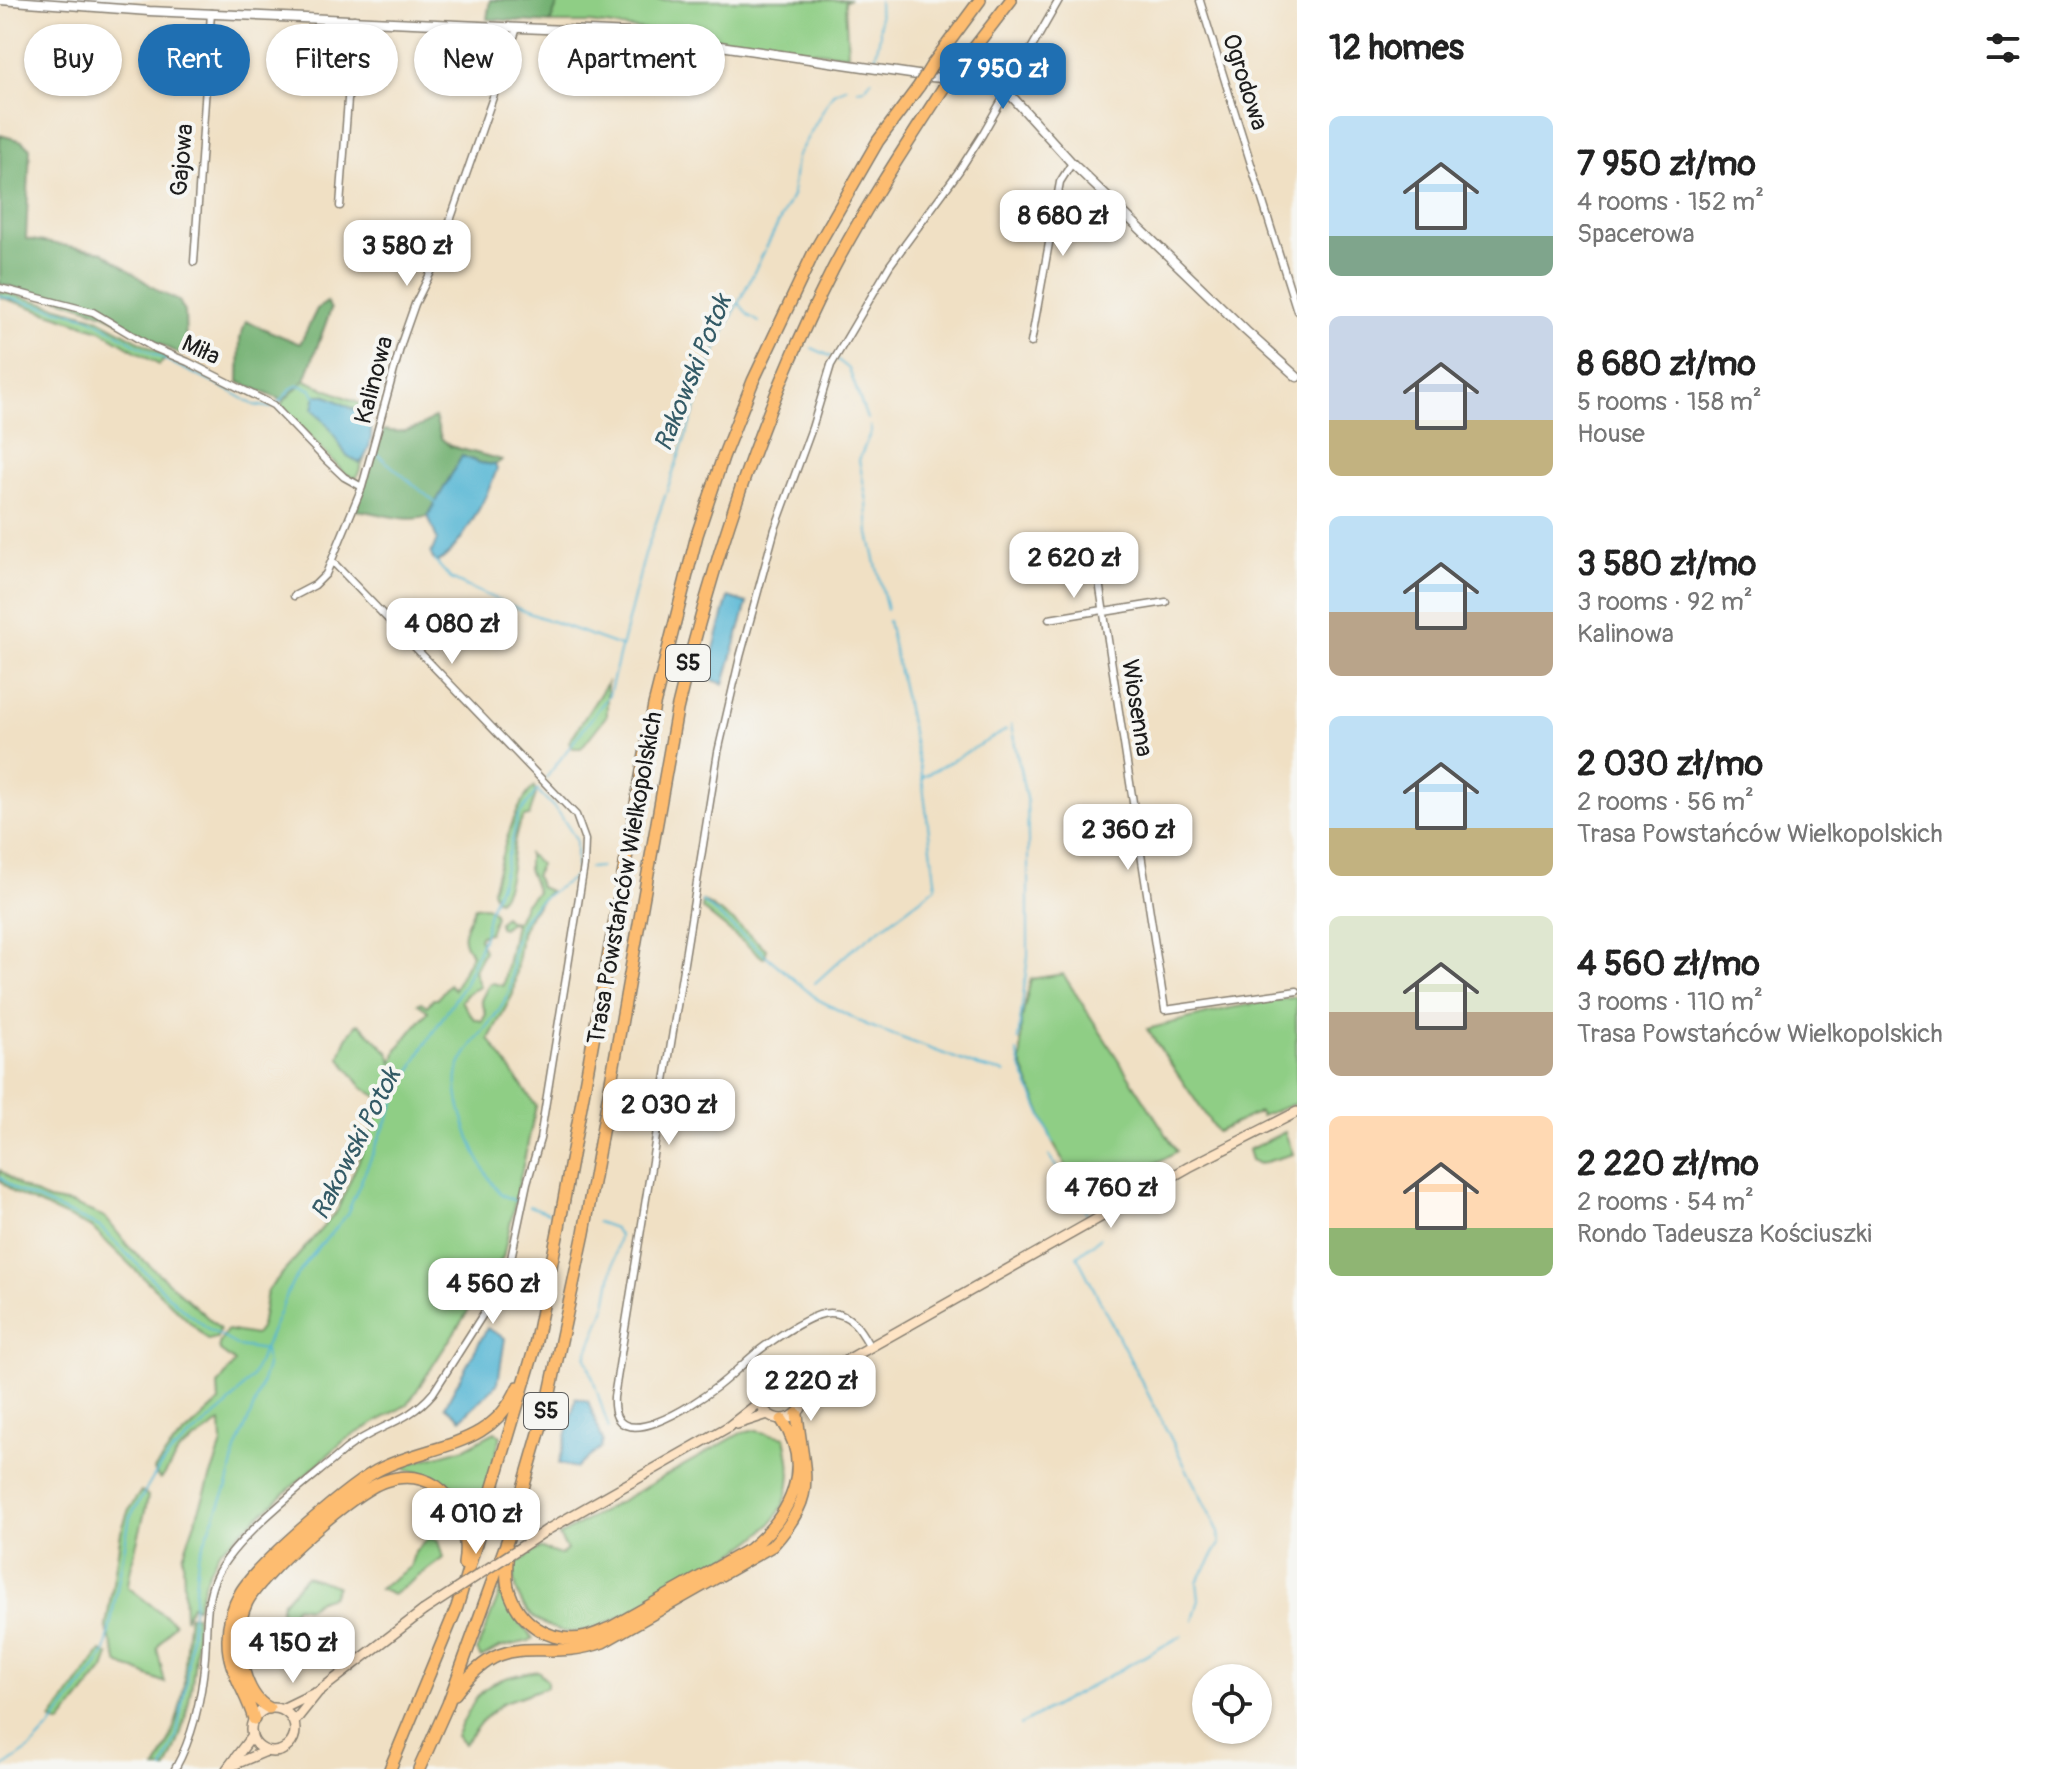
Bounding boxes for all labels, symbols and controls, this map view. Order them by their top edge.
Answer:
chip: Buy [24,24,122,96]
chip: Rent [138,24,250,96]
chip: Filters [266,24,398,96]
chip: New [414,24,522,96]
chip: Apartment [538,24,725,96]
icon: filters [1981,26,2025,70]
text: 12 homes [1329,27,1464,70]
street label: Ogrodowa [1216,30,1274,134]
pin: 7 950 zł [920,43,1086,111]
text: 7 950 zł [958,53,1048,85]
street label: Gajowa [164,123,200,197]
text: 7 950 zł/mo [1577,143,1756,186]
icon: home [1393,148,1489,244]
text: 4 rooms · 152 m² [1577,186,1764,218]
pin: 8 680 zł [980,190,1146,258]
text: 8 680 zł [1018,200,1108,232]
text: Spacerowa [1577,218,1695,250]
pin: 3 580 zł [324,220,490,288]
text: 3 580 zł [362,230,452,262]
water label: Rakowski Potok [647,288,740,456]
street label: Miła [177,329,225,371]
street label: Kalinowa [348,333,400,427]
text: 8 680 zł/mo [1577,343,1756,386]
icon: home [1393,348,1489,444]
text: 5 rooms · 158 m² [1577,386,1762,418]
text: House [1577,418,1645,450]
pin: 2 620 zł [991,532,1157,600]
text: 2 620 zł [1027,542,1121,574]
text: 3 580 zł/mo [1577,543,1756,586]
icon: home [1393,548,1489,644]
text: 3 rooms · 92 m² [1577,586,1753,618]
pin: 4 080 zł [369,598,535,666]
text: 4 080 zł [405,608,499,640]
text: Kalinowa [1577,618,1674,650]
road number: S5 [666,645,710,681]
street label: Wiosenna [1115,657,1159,759]
street label: Trasa Powstańców Wielkopolskich [581,709,669,1047]
text: 2 030 zł/mo [1577,743,1763,786]
icon: home [1393,748,1489,844]
text: 2 rooms · 56 m² [1577,786,1754,818]
pin: 2 360 zł [1045,804,1211,872]
text: 2 360 zł [1081,814,1175,846]
text: Trasa Powstańców Wielkopolskich [1577,818,1943,850]
text: 4 560 zł/mo [1577,943,1760,986]
icon: home [1393,948,1489,1044]
text: 3 rooms · 110 m² [1577,986,1763,1018]
text: Trasa Powstańców Wielkopolskich [1577,1018,1943,1050]
water label: Rakowski Potok [304,1061,409,1225]
pin: 2 030 zł [586,1079,752,1147]
text: 2 030 zł [621,1089,717,1121]
text: 2 220 zł/mo [1577,1143,1759,1186]
icon: home [1393,1148,1489,1244]
pin: 4 760 zł [1028,1162,1194,1230]
text: 4 760 zł [1065,1172,1157,1204]
text: 2 rooms · 54 m² [1577,1186,1754,1218]
text: Rondo Tadeusza Kościuszki [1577,1218,1872,1250]
pin: 4 560 zł [410,1258,576,1326]
text: 4 560 zł [446,1268,540,1300]
pin: 2 220 zł [728,1355,894,1423]
text: 2 220 zł [765,1365,857,1397]
road number: S5 [524,1393,568,1429]
pin: 4 010 zł [393,1488,559,1556]
text: 4 010 zł [430,1498,522,1530]
pin: 4 150 zł [210,1617,376,1685]
text: 4 150 zł [249,1627,337,1659]
map controls [1192,1664,1272,1744]
button: locate [1192,1664,1272,1744]

